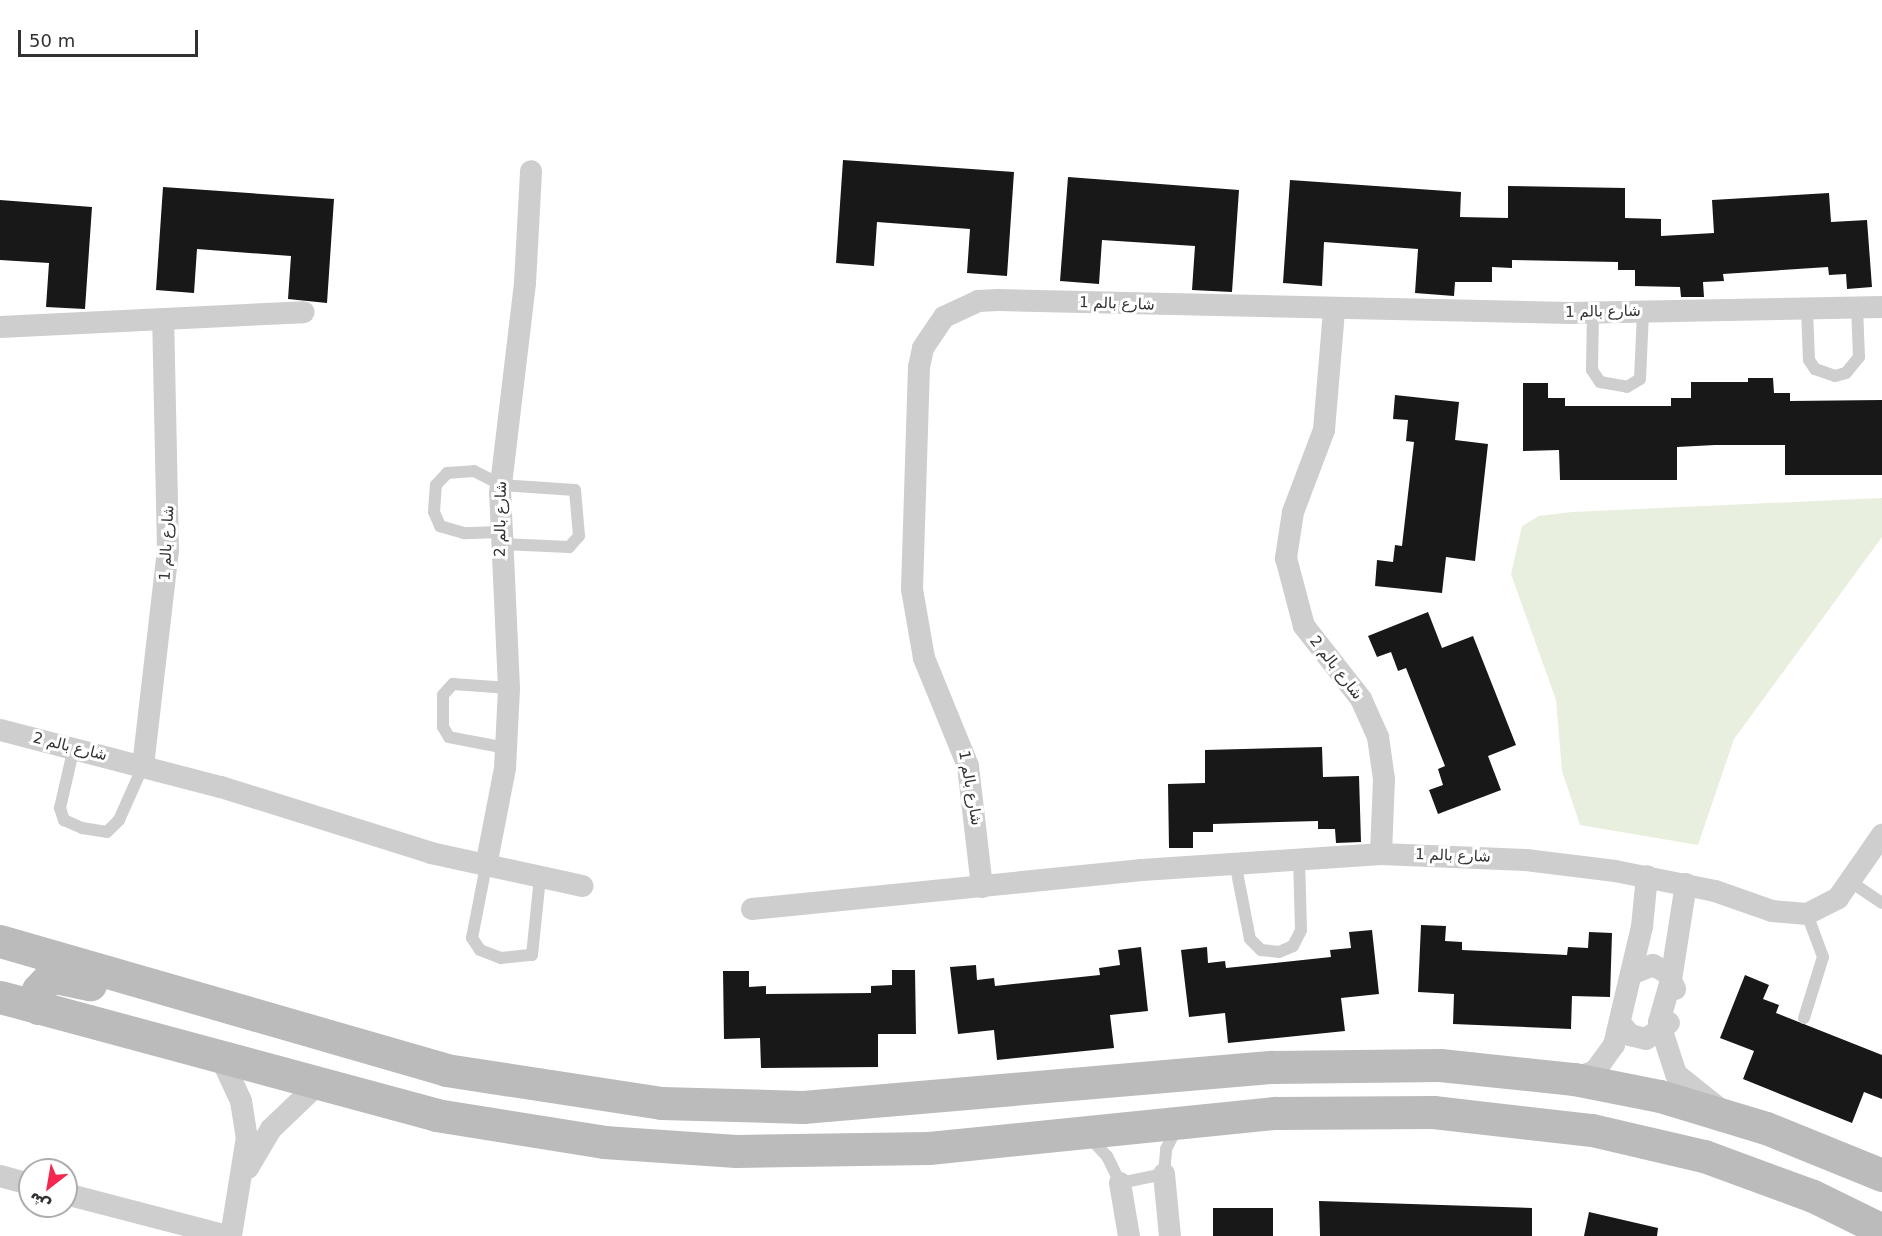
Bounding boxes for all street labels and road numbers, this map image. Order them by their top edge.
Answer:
street label: شارع بالم 1 [1079,294,1155,314]
street label: شارع بالم 1 [1565,302,1641,322]
street label: شارع بالم 2 [491,481,511,557]
street label: شارع بالم 1 [156,505,178,581]
street label: شارع بالم 2 [1306,633,1366,703]
street label: شارع بالم 2 [31,729,109,765]
street label: شارع بالم 1 [955,749,985,827]
street label: شارع بالم 1 [1415,846,1491,866]

